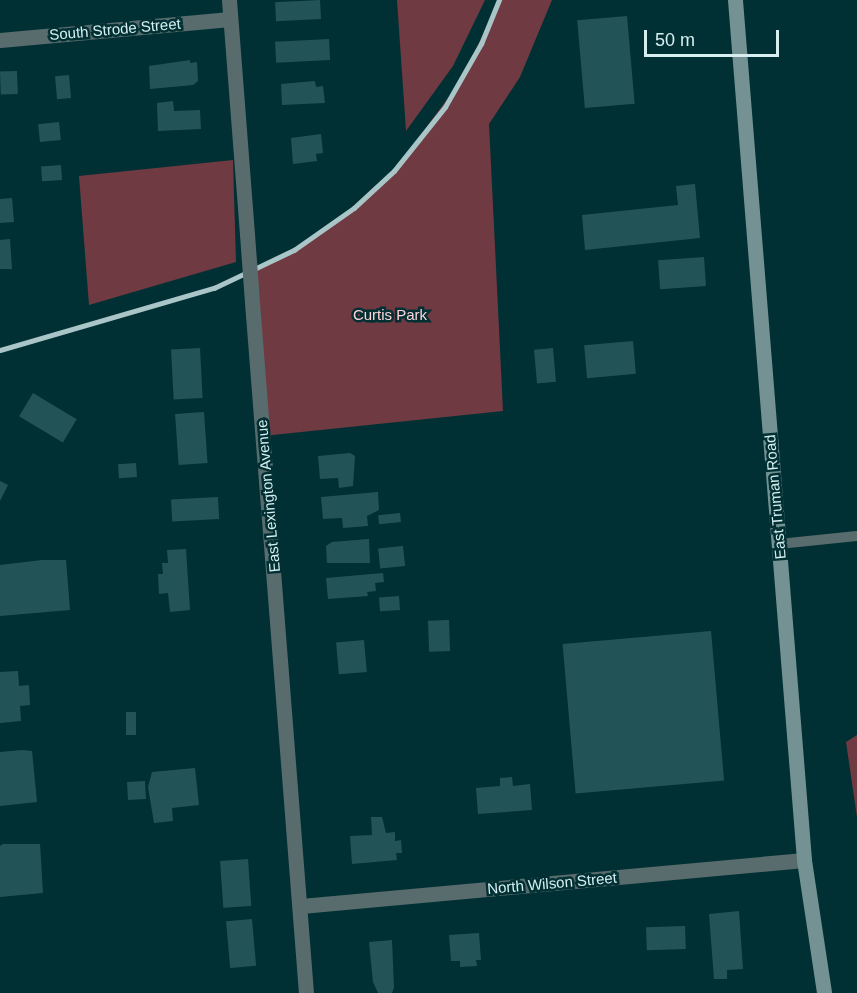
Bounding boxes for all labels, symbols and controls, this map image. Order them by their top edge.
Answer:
street label: South Strode Street [49,14,181,44]
scale bar [647,18,782,56]
text: 50 m [655,30,695,50]
park label: Curtis Park [353,306,427,324]
street label: East Lexington Avenue [252,419,284,573]
street label: East Truman Road [761,434,789,560]
street label: North Wilson Street [486,868,618,898]

